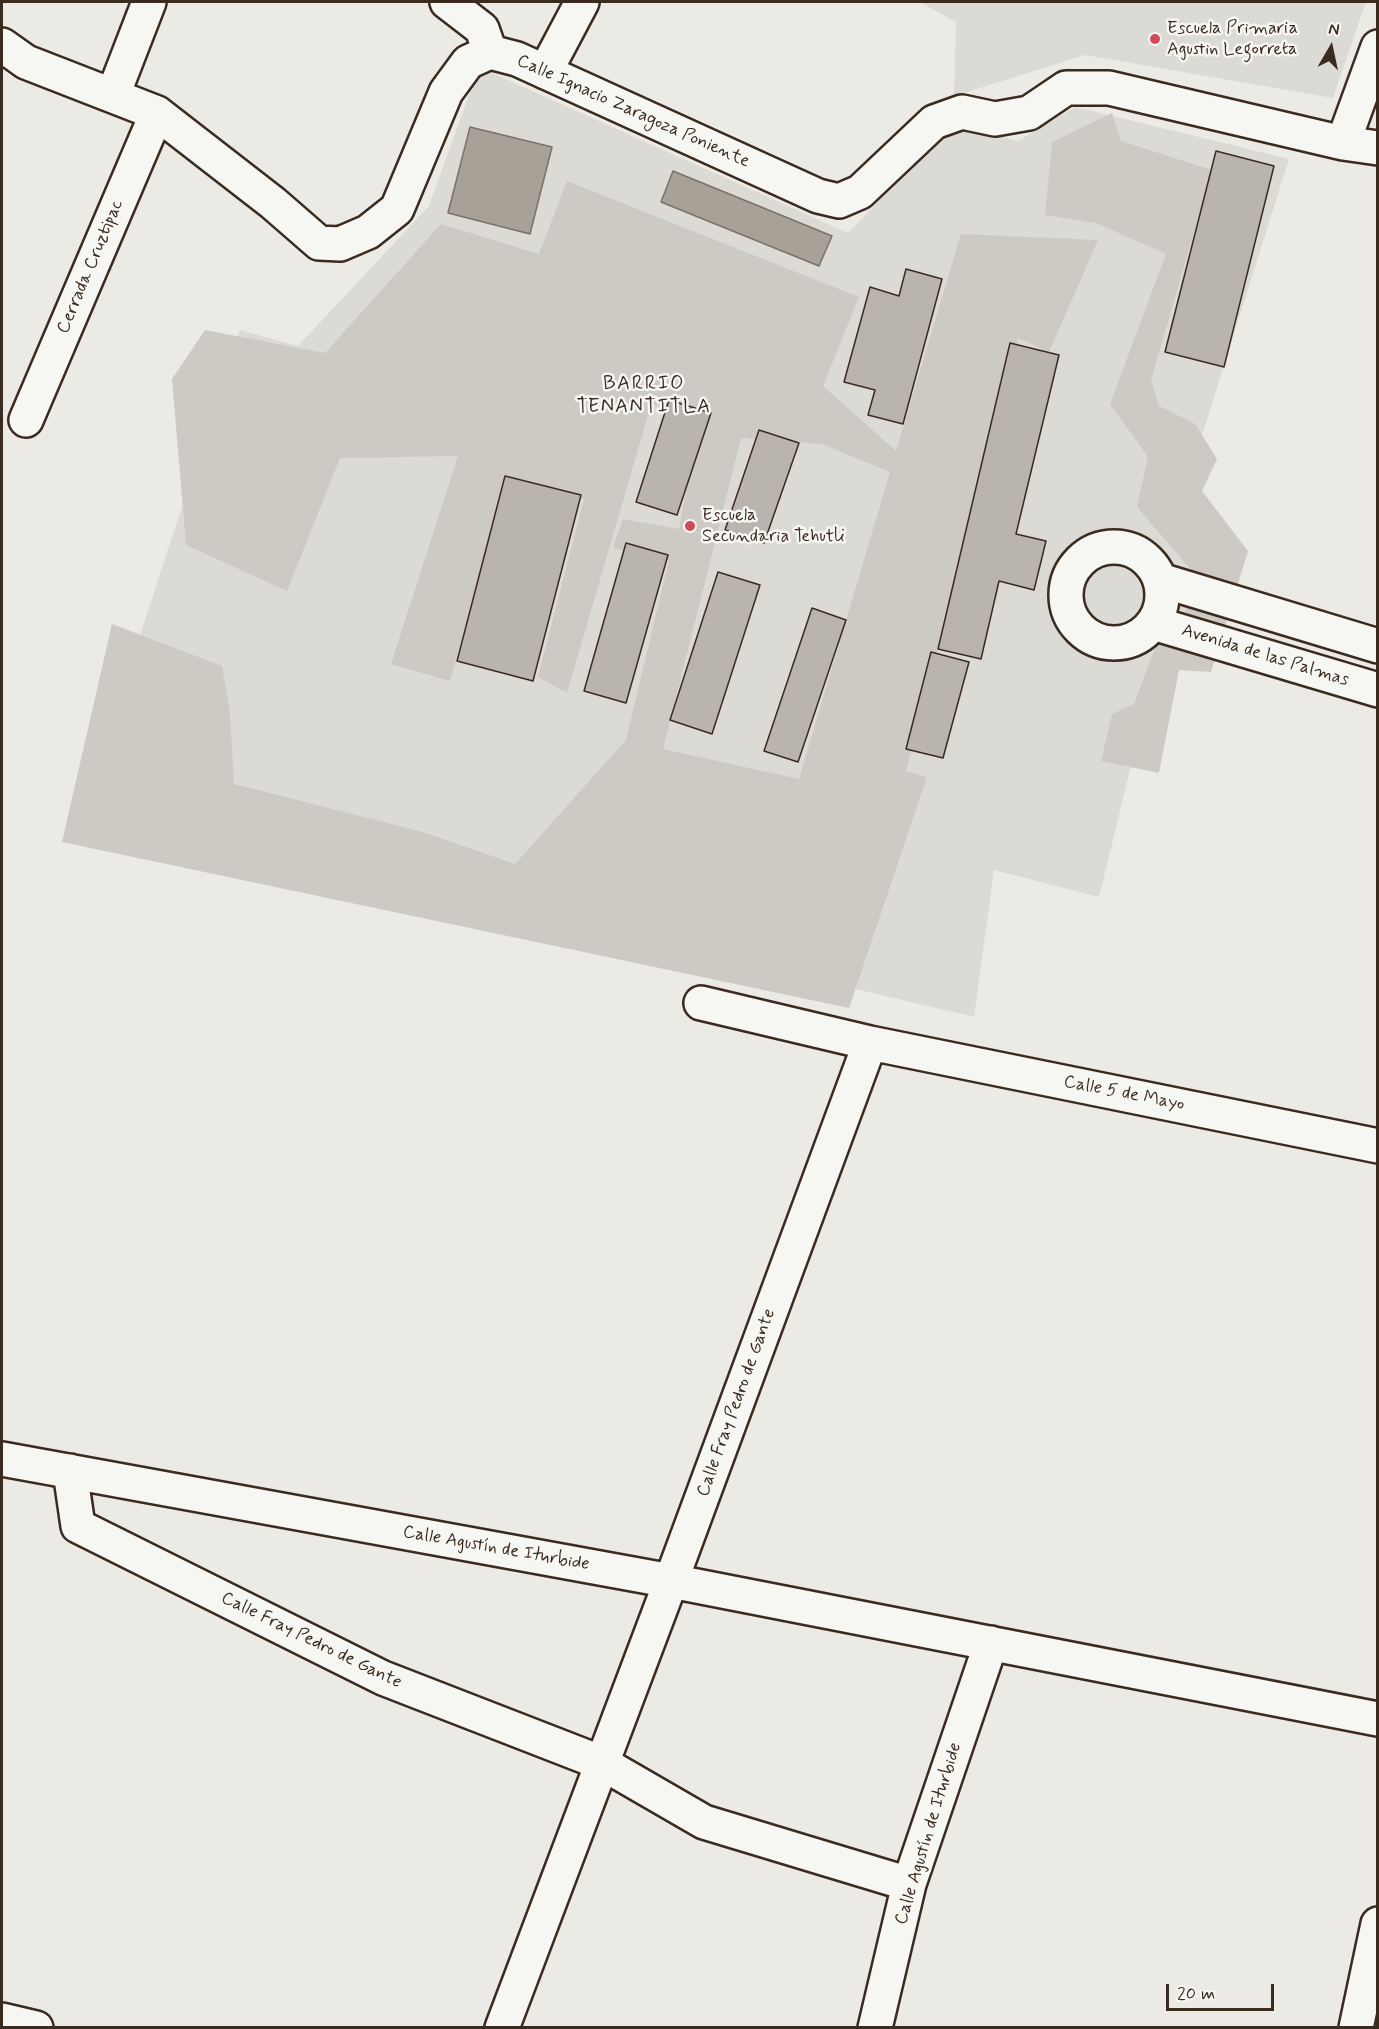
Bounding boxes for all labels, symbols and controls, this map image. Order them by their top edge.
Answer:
place label: Escuela Primaria Agustin Legorreta [1167,18,1298,60]
north arrow [1301,18,1361,78]
text: N [1327,19,1341,41]
marker: Escuela Primaria Agustin Legorreta [1148,32,1162,46]
street label: Calle Ignacio Zaragoza Poniente [513,51,753,173]
street label: Cerrada Cruztipac [53,197,129,337]
district label: BARRIO TENANTITLA [578,373,710,420]
place label: Escuela Secundaria Tehutli [702,505,845,548]
marker: Escuela Secundaria Tehutli [683,519,697,533]
street label: Avenida de las Palmas [1179,620,1351,692]
street label: Calle 5 de Mayo [1062,1072,1186,1116]
street label: Calle Fray Pedro de Gante [693,1306,781,1500]
street label: Calle Agustín de Iturbide [401,1522,591,1576]
street label: Calle Fray Pedro de Gante [217,1588,405,1694]
street label: Calle Agustín de Iturbide [891,1740,967,1928]
scale bar [1169,1972,1277,2010]
text: 20 m [1177,1982,1215,2006]

